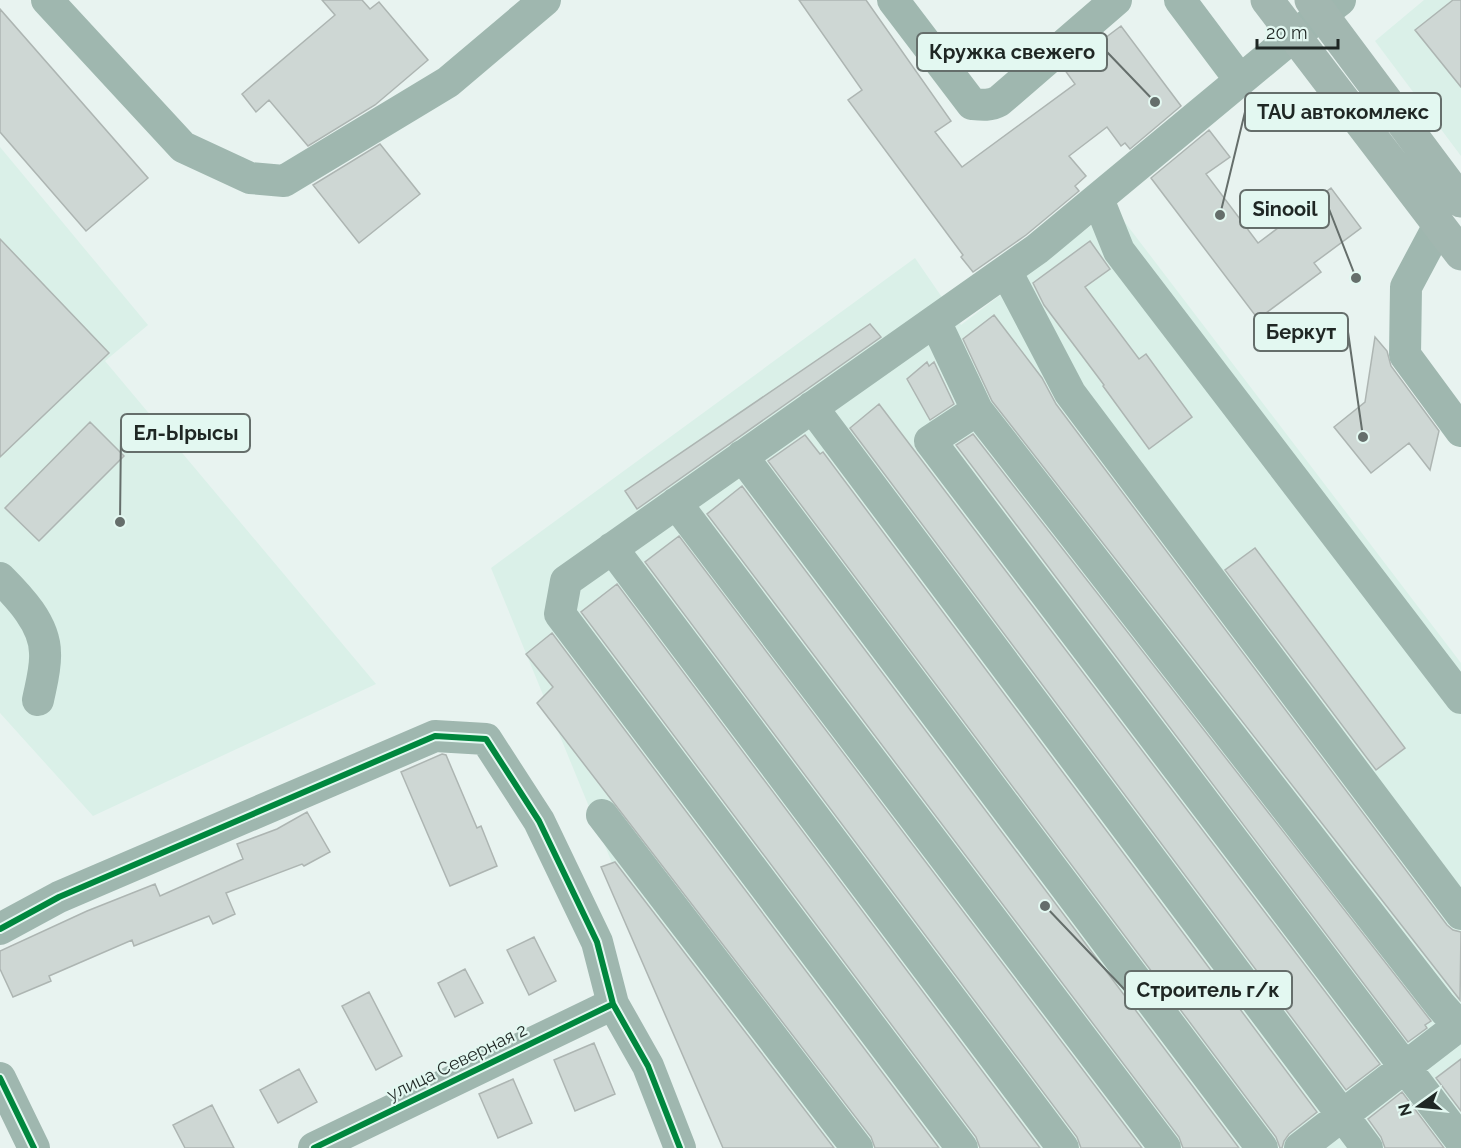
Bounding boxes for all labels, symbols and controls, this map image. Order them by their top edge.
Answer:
scale bar [1257,12,1338,50]
text: 20 m [1266,22,1308,43]
callout: Кружка свежего [917,33,1107,71]
text: Кружка свежего [929,40,1095,64]
callout: TAU автокомлекс [1245,93,1441,131]
text: TAU автокомлекс [1257,100,1429,124]
callout: Sinooil [1240,190,1329,228]
text: Sinooil [1252,197,1318,221]
callout: Беркут [1254,313,1348,351]
text: Беркут [1266,320,1336,344]
callout: Ел-Ырысы [121,414,250,452]
text: Ел-Ырысы [133,421,239,445]
callout: Строитель г/к [1125,971,1292,1009]
text: Строитель г/к [1136,978,1280,1002]
street label: улица Северная 2 [383,1019,530,1105]
north arrow [1389,1076,1449,1136]
text: N [1394,1101,1416,1118]

